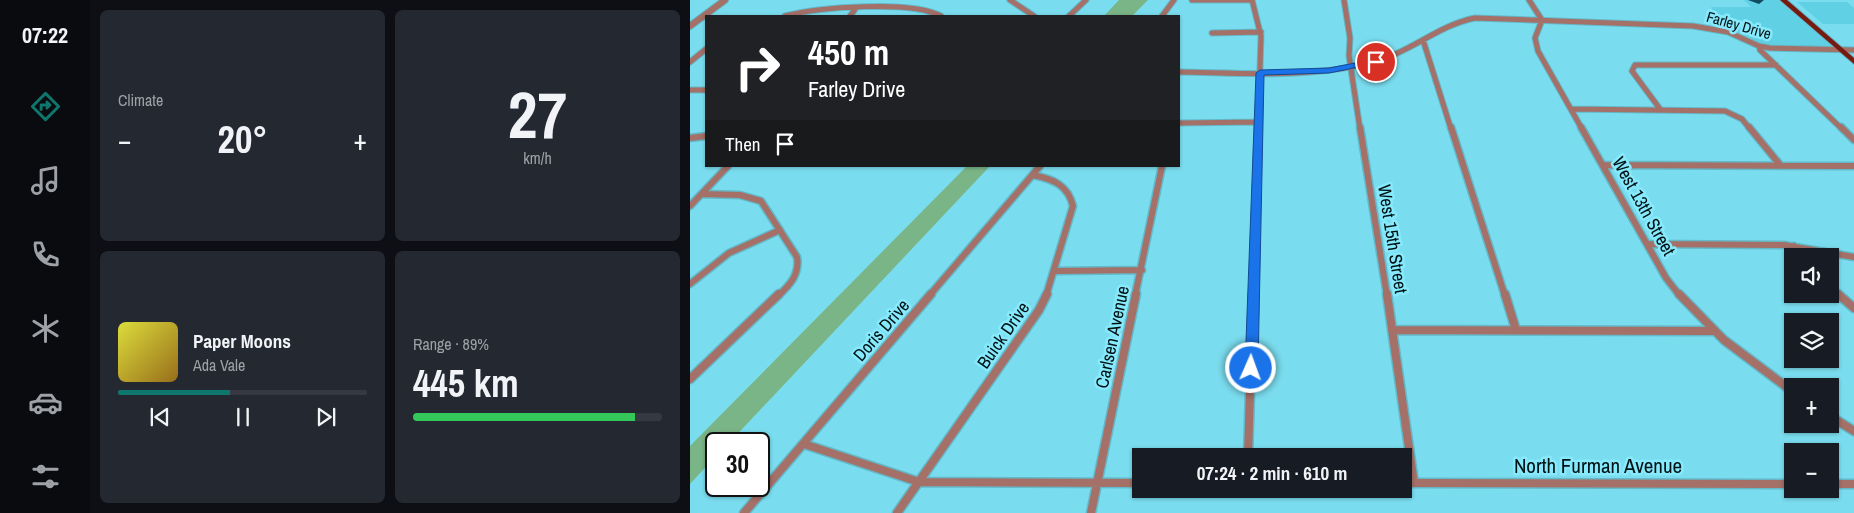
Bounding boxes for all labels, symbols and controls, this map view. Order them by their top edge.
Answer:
street label: Farley Drive [1704,6,1774,44]
text: 07:22 [22,20,68,50]
text: 450 m [808,29,889,76]
icon: right [725,35,790,100]
pin [1355,41,1397,83]
icon: arrive [1362,48,1390,76]
text: 27 [508,71,567,158]
text: Farley Drive [808,74,905,104]
icon: directions [28,89,63,124]
text: Climate [118,89,163,111]
text: 20° [218,114,267,165]
text: − [118,121,131,159]
text: + [354,121,367,159]
icon: arrive [771,130,799,158]
text: Then [725,131,761,157]
text: km/h [523,147,552,169]
street label: West 13th Street [1606,152,1682,260]
icon: music [28,163,63,198]
street label: West 15th Street [1372,183,1414,295]
icon: phone [28,237,63,272]
map controls [1784,248,1839,498]
button: sound [1784,248,1839,303]
street label: Carlsen Avenue [1089,284,1135,390]
street label: Doris Drive [847,294,915,366]
street label: Buick Drive [971,297,1035,373]
icon: climate [28,311,63,346]
button: layers [1784,313,1839,368]
text: Paper Moons [193,328,291,354]
text: Range · 89% [413,333,489,355]
position arrow [1224,341,1276,393]
text: Ada Vale [193,354,245,376]
text: 445 km [413,358,519,409]
button: + [1784,378,1839,433]
icon: car [28,385,63,420]
icon: previous [146,403,174,431]
icon: pause [229,403,257,431]
icon: next [312,403,340,431]
speed limit sign: 30 [705,432,770,497]
button: − [1784,443,1839,498]
street label: North Furman Avenue [1514,451,1682,480]
icon: filters [28,459,63,494]
text: 07:24 · 2 min · 610 m [1197,460,1347,486]

